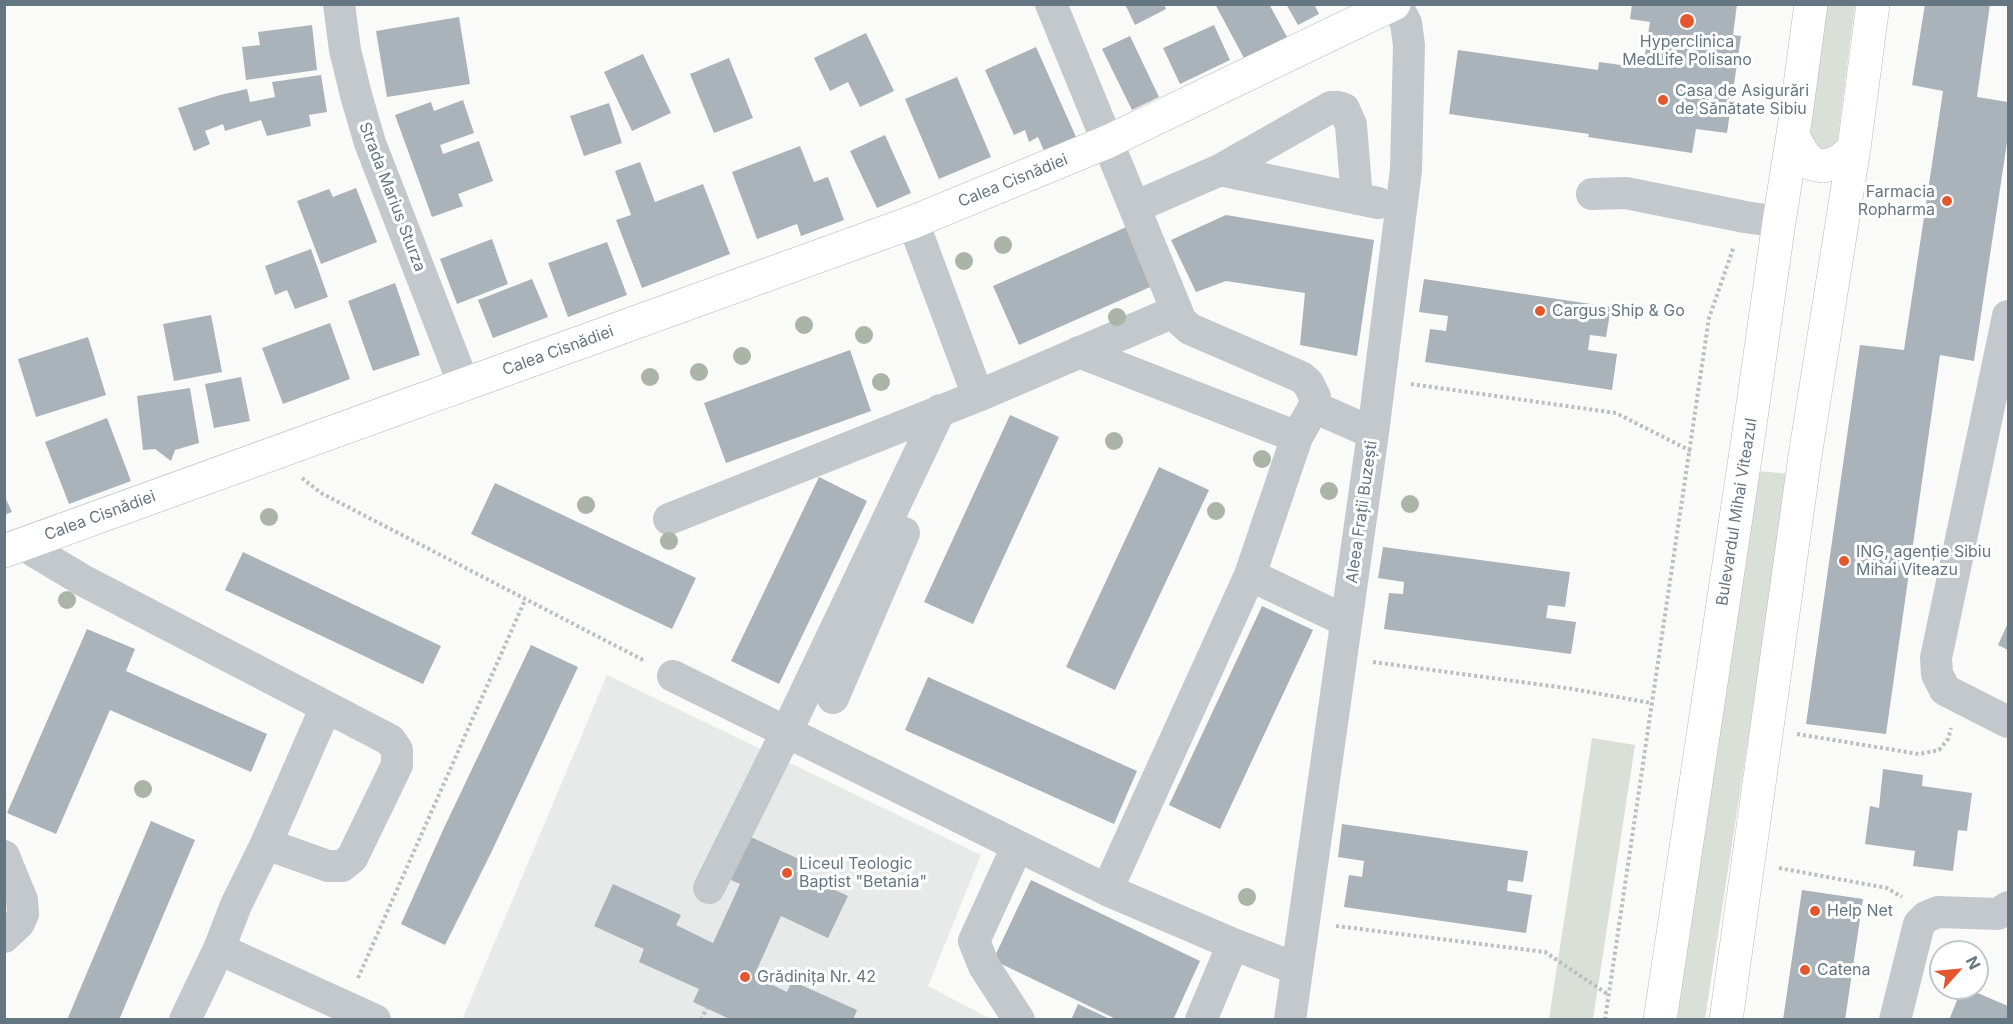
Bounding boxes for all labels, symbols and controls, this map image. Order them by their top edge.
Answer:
marker: Hyperclinica MedLife Polisano [1678,12,1696,30]
place label: Hyperclinica MedLife Polisano [1622,32,1752,70]
place label: Casa de Asigurări de Sănătate Sibiu [1675,81,1809,119]
marker: Casa de Asigurări de Sănătate Sibiu [1656,93,1670,107]
street label: Strada Marius Sturza [355,120,429,274]
street label: Calea Cisnădiei [955,150,1071,212]
place label: Farmacia Ropharma [1858,182,1935,220]
marker: Farmacia Ropharma [1940,194,1954,208]
place label: Cargus Ship & Go [1552,301,1685,321]
marker: Cargus Ship & Go [1533,304,1547,318]
street label: Calea Cisnădiei [500,322,616,380]
street label: Bulevardul Mihai Viteazul [1713,417,1761,607]
street label: Aleea Frații Buzești [1342,439,1382,585]
street label: Calea Cisnădiei [42,487,158,545]
place label: ING, agenție Sibiu Mihai Viteazu [1856,542,1991,580]
marker: ING, agenție Sibiu Mihai Viteazu [1837,554,1851,568]
place label: Liceul Teologic Baptist "Betania" [799,854,927,892]
marker: Liceul Teologic Baptist "Betania" [780,866,794,880]
place label: Help Net [1827,901,1893,921]
marker: Help Net [1808,904,1822,918]
north arrow [1929,940,1989,1000]
text: N [1962,953,1985,973]
place label: Catena [1817,960,1871,980]
marker: Catena [1798,963,1812,977]
place label: Grădinița Nr. 42 [757,967,876,987]
marker: Grădinița Nr. 42 [738,970,752,984]

